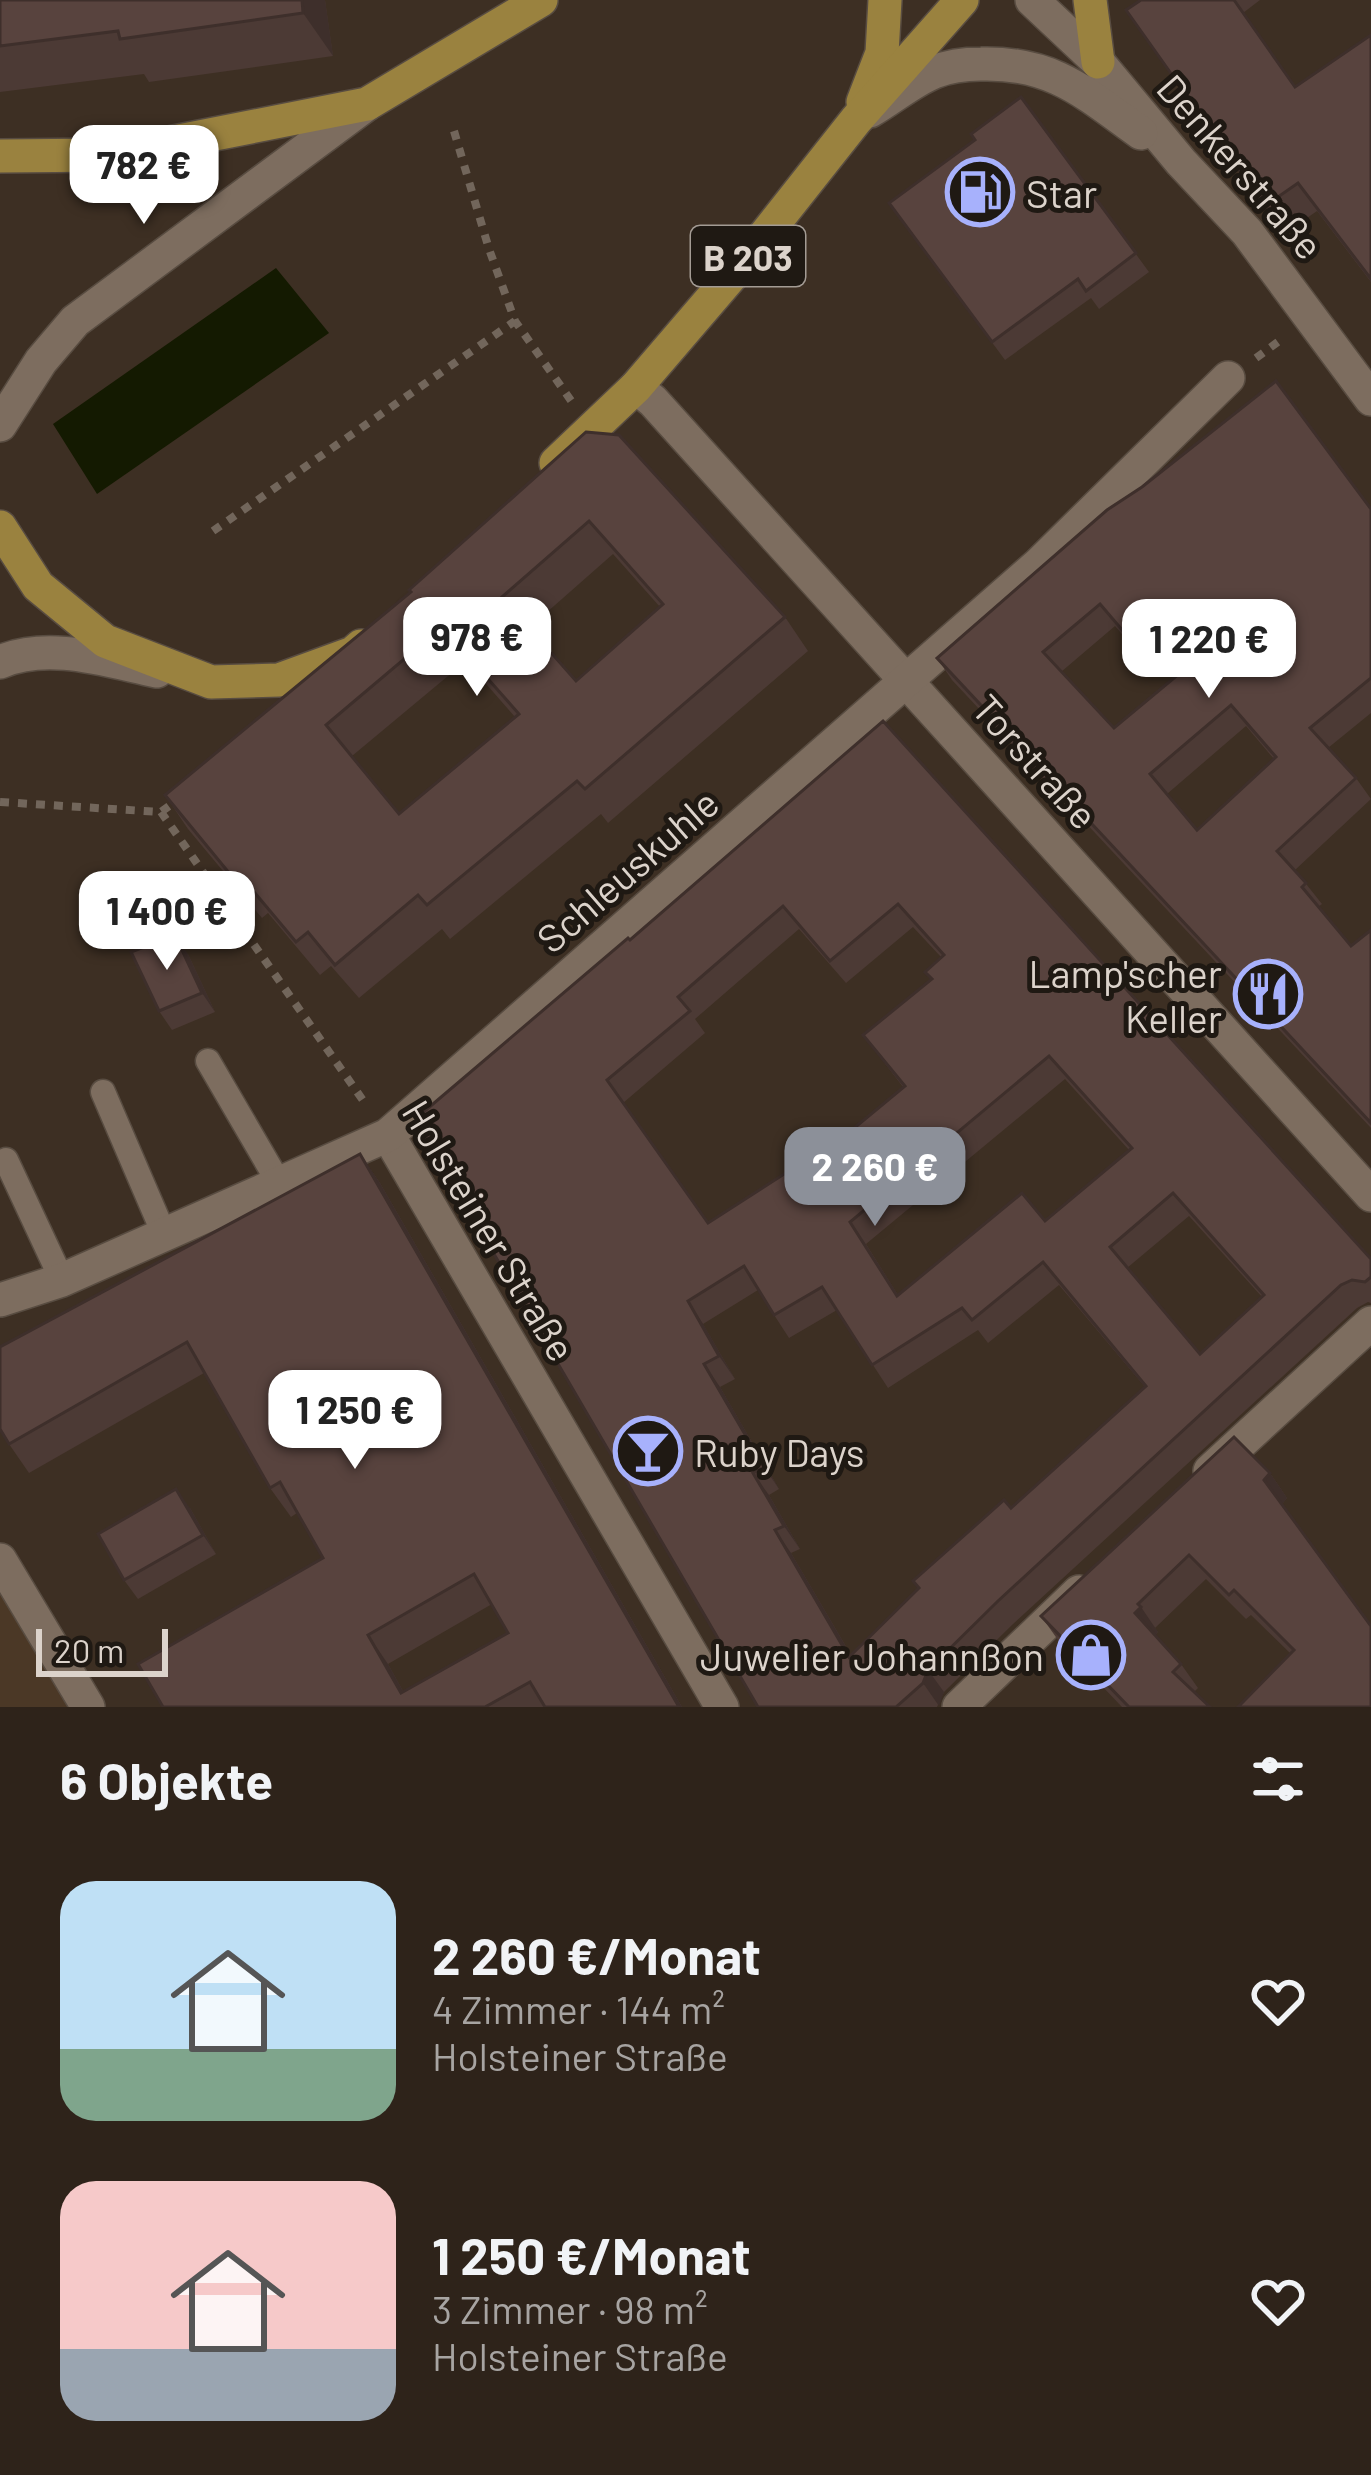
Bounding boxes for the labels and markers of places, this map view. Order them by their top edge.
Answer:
pin: 782 € [60,125,228,227]
fuel station icon: Star [945,157,1015,227]
place label: Star [1026,169,1097,216]
pin: 978 € [393,597,561,699]
pin: 1 220 € [1098,599,1320,701]
pin: 1 400 € [56,871,278,973]
place label: Lamp'scher Keller [1028,949,1222,1041]
restaurant icon: Lamp'scher Keller [1233,959,1303,1029]
pin: 2 260 € [764,1127,986,1229]
pin: 1 250 € [244,1370,466,1472]
bar icon: Ruby Days [613,1416,683,1486]
place label: Ruby Days [694,1428,865,1475]
shop icon: Juwelier Johannßon [1056,1620,1126,1690]
place label: Juwelier Johannßon [700,1632,1044,1679]

